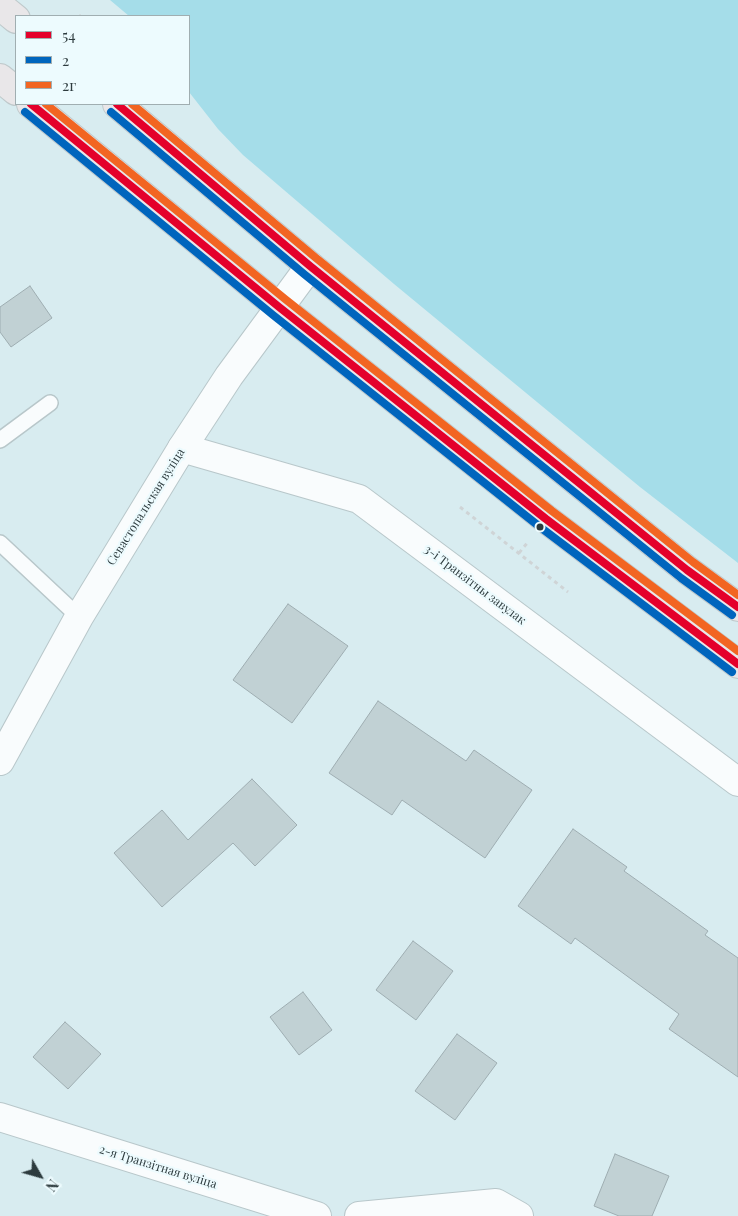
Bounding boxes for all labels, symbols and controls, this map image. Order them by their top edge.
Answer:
legend [15,15,190,105]
text: 54 [62,25,76,45]
text: 2 [62,50,69,70]
text: 2г [62,75,76,95]
street label: Севастопальская вуліца [104,446,188,568]
unlabelled marker [535,522,545,532]
street label: 3-і Транзітны завулак [421,542,529,628]
street label: 2-я Транзітная вуліца [97,1142,219,1192]
north arrow [15,1151,65,1201]
text: N [42,1176,63,1195]

